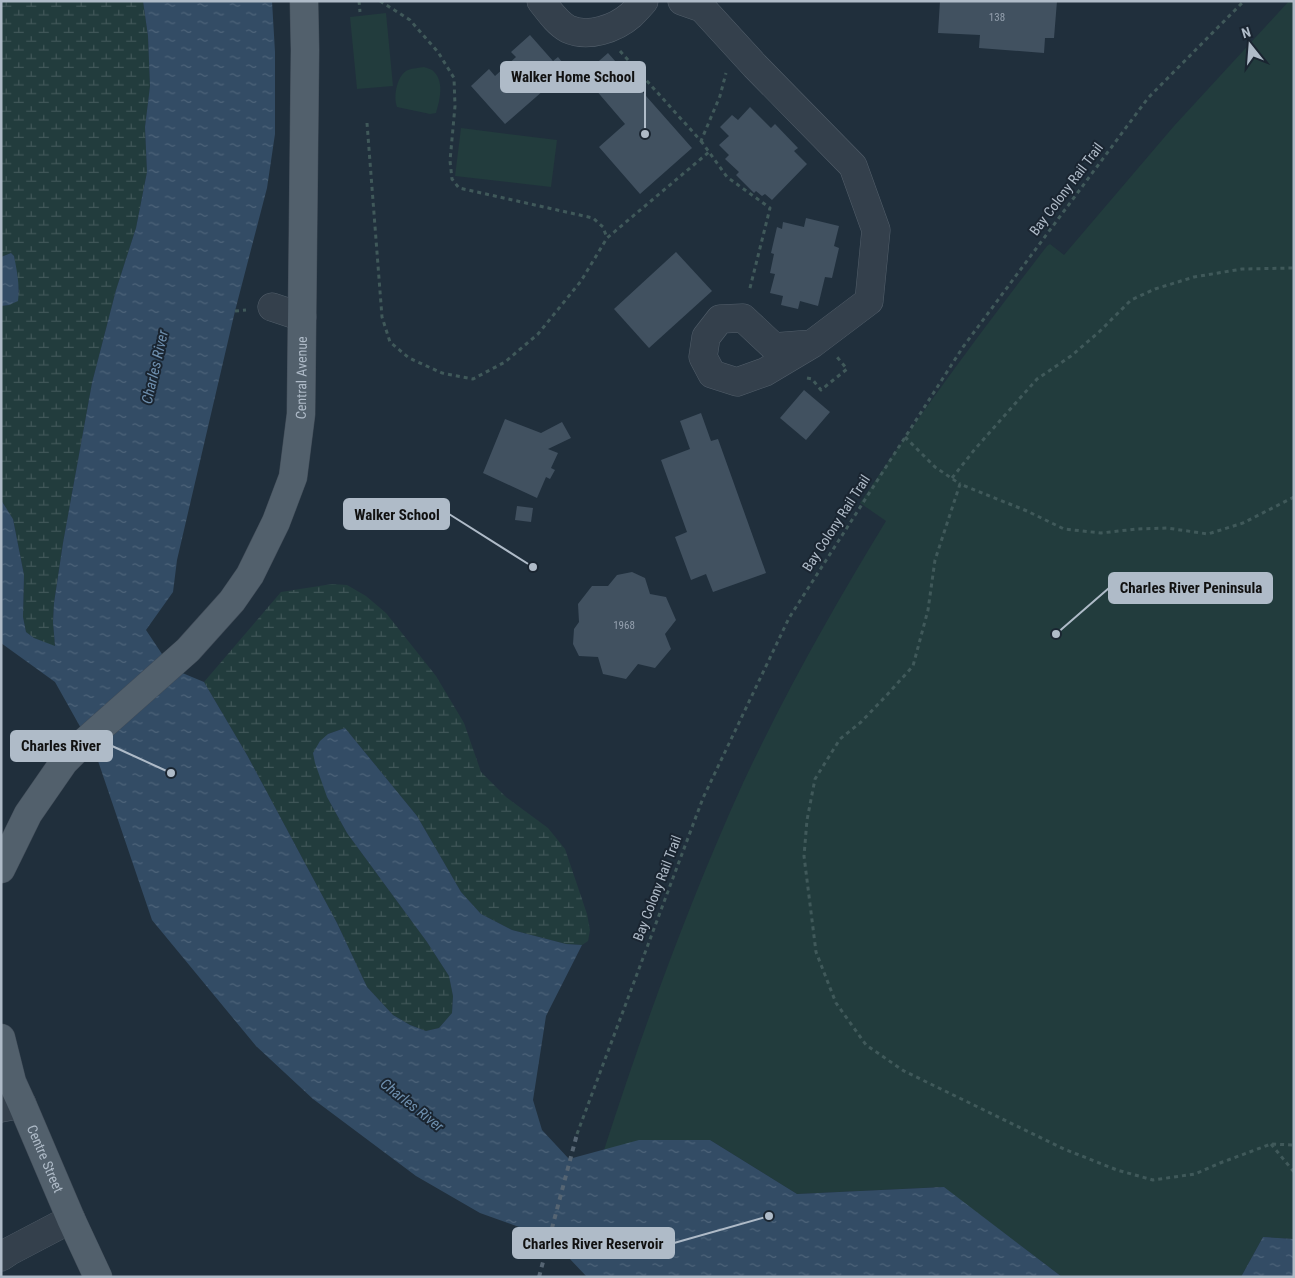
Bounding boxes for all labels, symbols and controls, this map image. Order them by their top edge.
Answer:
house number: 138 [989,11,1005,24]
north arrow [1225,20,1275,70]
text: N [1240,24,1253,41]
callout: Walker Home School [501,62,645,92]
text: Walker Home School [511,68,635,86]
street label: Bay Colony Rail Trail [1026,140,1106,238]
water label: Charles River [138,328,172,406]
street label: Central Avenue [292,336,310,420]
street label: Bay Colony Rail Trail [799,472,873,574]
callout: Walker School [344,499,449,529]
text: Walker School [354,506,440,524]
callout: Charles River Peninsula [1109,573,1272,603]
text: Charles River Peninsula [1120,579,1262,597]
house number: 1968 [613,619,635,632]
callout: Charles River [11,731,112,761]
text: Charles River [21,737,101,755]
street label: Bay Colony Rail Trail [630,833,684,943]
water label: Charles River [377,1075,448,1136]
street label: Centre Street [24,1122,67,1195]
callout: Charles River Reservoir [513,1228,674,1258]
text: Charles River Reservoir [523,1235,663,1253]

